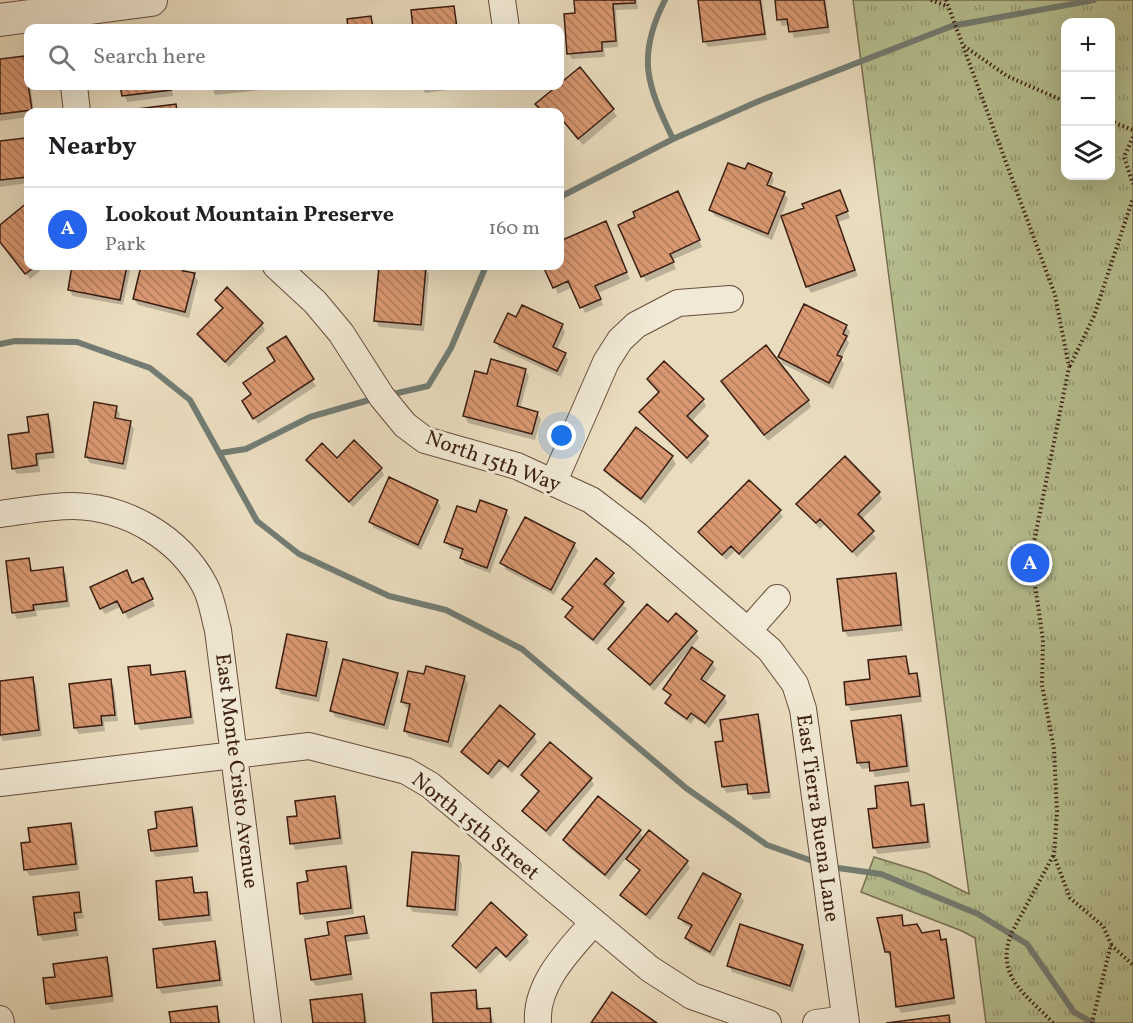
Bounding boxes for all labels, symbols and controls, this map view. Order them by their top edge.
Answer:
map controls [1061,18,1115,180]
button: + [1061,18,1115,72]
search box [24,24,564,90]
icon: search [45,41,78,74]
text: Search here [93,42,206,73]
button: − [1061,72,1115,126]
button: layers [1061,126,1115,180]
text: Nearby [48,129,137,165]
text: Lookout Mountain Preserve [105,200,394,231]
text: A [60,215,75,243]
text: 160 m [488,215,540,243]
text: Park [105,231,146,259]
your location [547,421,576,450]
street label: North 15th Way [421,424,565,500]
pin: A [1010,540,1050,586]
street label: East Monte Cristo Avenue [207,652,265,890]
street label: East Tierra Buena Lane [788,712,846,924]
street label: North 15th Street [405,766,545,888]

